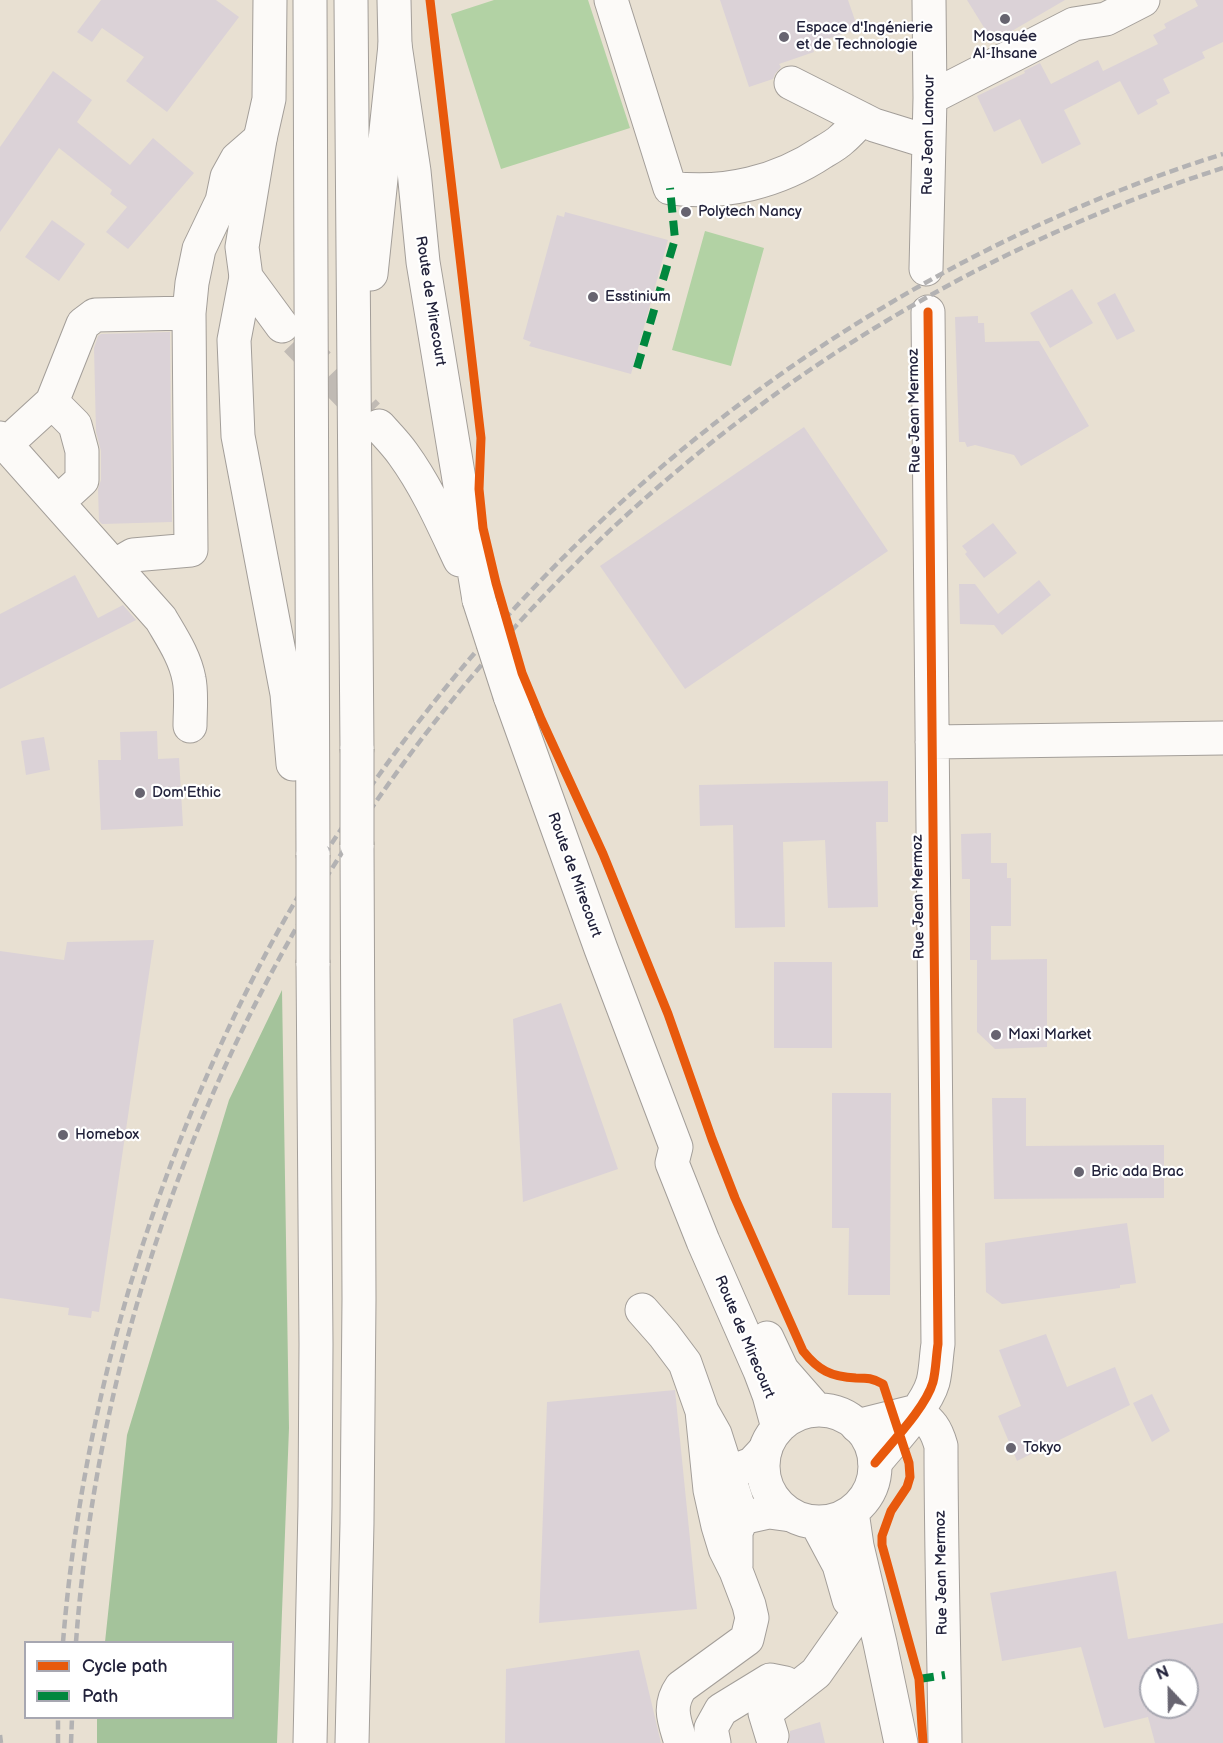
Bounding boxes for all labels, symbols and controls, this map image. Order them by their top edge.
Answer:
marker: Mosquée Al-Ihsane [998,12,1012,26]
place label: Espace d'Ingénierie et de Technologie [796,19,933,54]
place label: Mosquée Al-Ihsane [973,28,1037,63]
marker: Espace d'Ingénierie et de Technologie [777,30,791,44]
street label: Rue Jean Lamour [919,75,939,195]
place label: Polytech Nancy [698,203,802,221]
marker: Polytech Nancy [679,205,693,219]
street label: Route de Mirecourt [411,235,449,367]
place label: Esstinium [605,288,671,306]
marker: Esstinium [586,290,600,304]
street label: Rue Jean Mermoz [905,349,925,473]
place label: Dom'Ethic [152,784,221,802]
marker: Dom'Ethic [133,786,147,800]
street label: Route de Mirecourt [543,810,605,940]
street label: Rue Jean Mermoz [909,835,929,959]
place label: Maxi Market [1008,1026,1091,1044]
marker: Maxi Market [989,1028,1003,1042]
place label: Homebox [75,1126,139,1144]
marker: Homebox [56,1128,70,1142]
place label: Bric ada Brac [1091,1163,1184,1181]
marker: Bric ada Brac [1072,1165,1086,1179]
street label: Route de Mirecourt [710,1273,778,1401]
place label: Tokyo [1023,1439,1062,1457]
marker: Tokyo [1004,1441,1018,1455]
street label: Rue Jean Mermoz [932,1511,952,1635]
legend [24,1641,234,1719]
text: Cycle path [82,1656,168,1677]
north arrow [1139,1659,1199,1719]
text: N [1154,1663,1172,1685]
text: Path [82,1686,118,1707]

